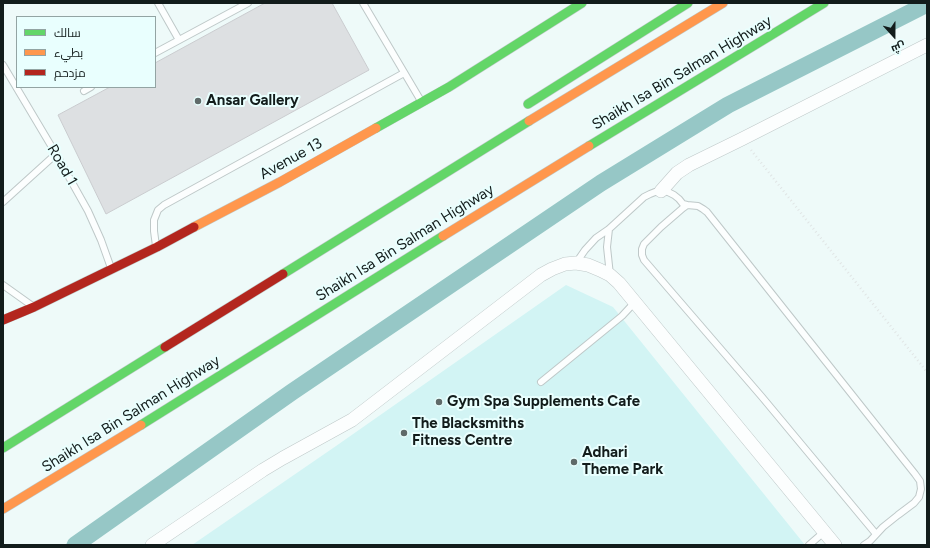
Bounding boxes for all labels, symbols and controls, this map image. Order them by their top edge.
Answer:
street label: Shaikh Isa Bin Salman Highway [589,12,775,134]
legend [16,16,156,88]
north arrow [874,16,914,56]
text: سالك [54,26,81,40]
text: ش [890,39,907,56]
text: بطيء [54,46,83,60]
text: مزدحم [54,66,86,80]
place label: Ansar Gallery [206,92,299,110]
marker: Ansar Gallery [193,96,203,106]
street label: Avenue 13 [257,134,325,184]
street label: Road 1 [43,141,81,189]
street label: Shaikh Isa Bin Salman Highway [313,181,497,305]
street label: Shaikh Isa Bin Salman Highway [39,352,223,476]
place label: Gym Spa Supplements Cafe [447,393,640,411]
marker: Gym Spa Supplements Cafe [434,397,444,407]
place label: The Blacksmiths Fitness Centre [412,415,524,450]
marker: The Blacksmiths Fitness Centre [399,428,409,438]
place label: Adhari Theme Park [582,444,663,479]
marker: Adhari Theme Park [569,457,579,467]

